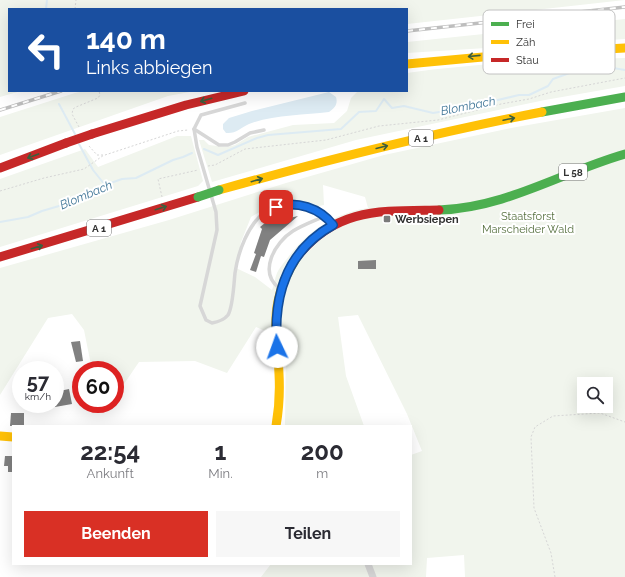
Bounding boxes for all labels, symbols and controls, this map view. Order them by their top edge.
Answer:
legend [483,10,615,74]
text: Frei [516,18,535,31]
text: 140 m [86,23,166,56]
icon: left [20,24,72,76]
text: Zäh [516,36,535,49]
one-way arrow [468,53,481,60]
text: Stau [516,54,539,67]
text: Links abbiegen [86,57,212,78]
water label: Blombach [439,94,497,118]
one-way arrow [199,97,212,104]
one-way arrow [502,114,515,122]
road number: A 1 [409,130,433,146]
one-way arrow [375,142,388,150]
one-way arrow [28,152,40,160]
road number: L 58 [559,164,587,180]
one-way arrow [250,176,263,183]
water label: Blombach [58,178,115,212]
pin [259,190,293,224]
icon: arrive [265,196,287,218]
one-way arrow [155,204,168,211]
park label: Staatsforst Marscheider Wald [482,210,574,236]
place label: Werbsiepen [395,213,459,226]
marker: Werbsiepen [382,214,392,224]
road number: A 1 [87,220,111,236]
one-way arrow [31,243,44,250]
position arrow [256,326,298,368]
speed limit sign: 60 [72,361,124,413]
text: 57 [27,370,49,394]
map controls [577,377,613,413]
button: search [577,377,613,413]
text: km/h [25,391,51,402]
text: 22:54 [80,437,140,466]
text: 1 [215,437,226,466]
text: 200 [301,437,344,466]
text: Ankunft [87,466,134,481]
text: Min. [208,466,233,481]
text: m [316,466,328,481]
button: Beenden [24,511,208,557]
button: Teilen [216,511,400,557]

